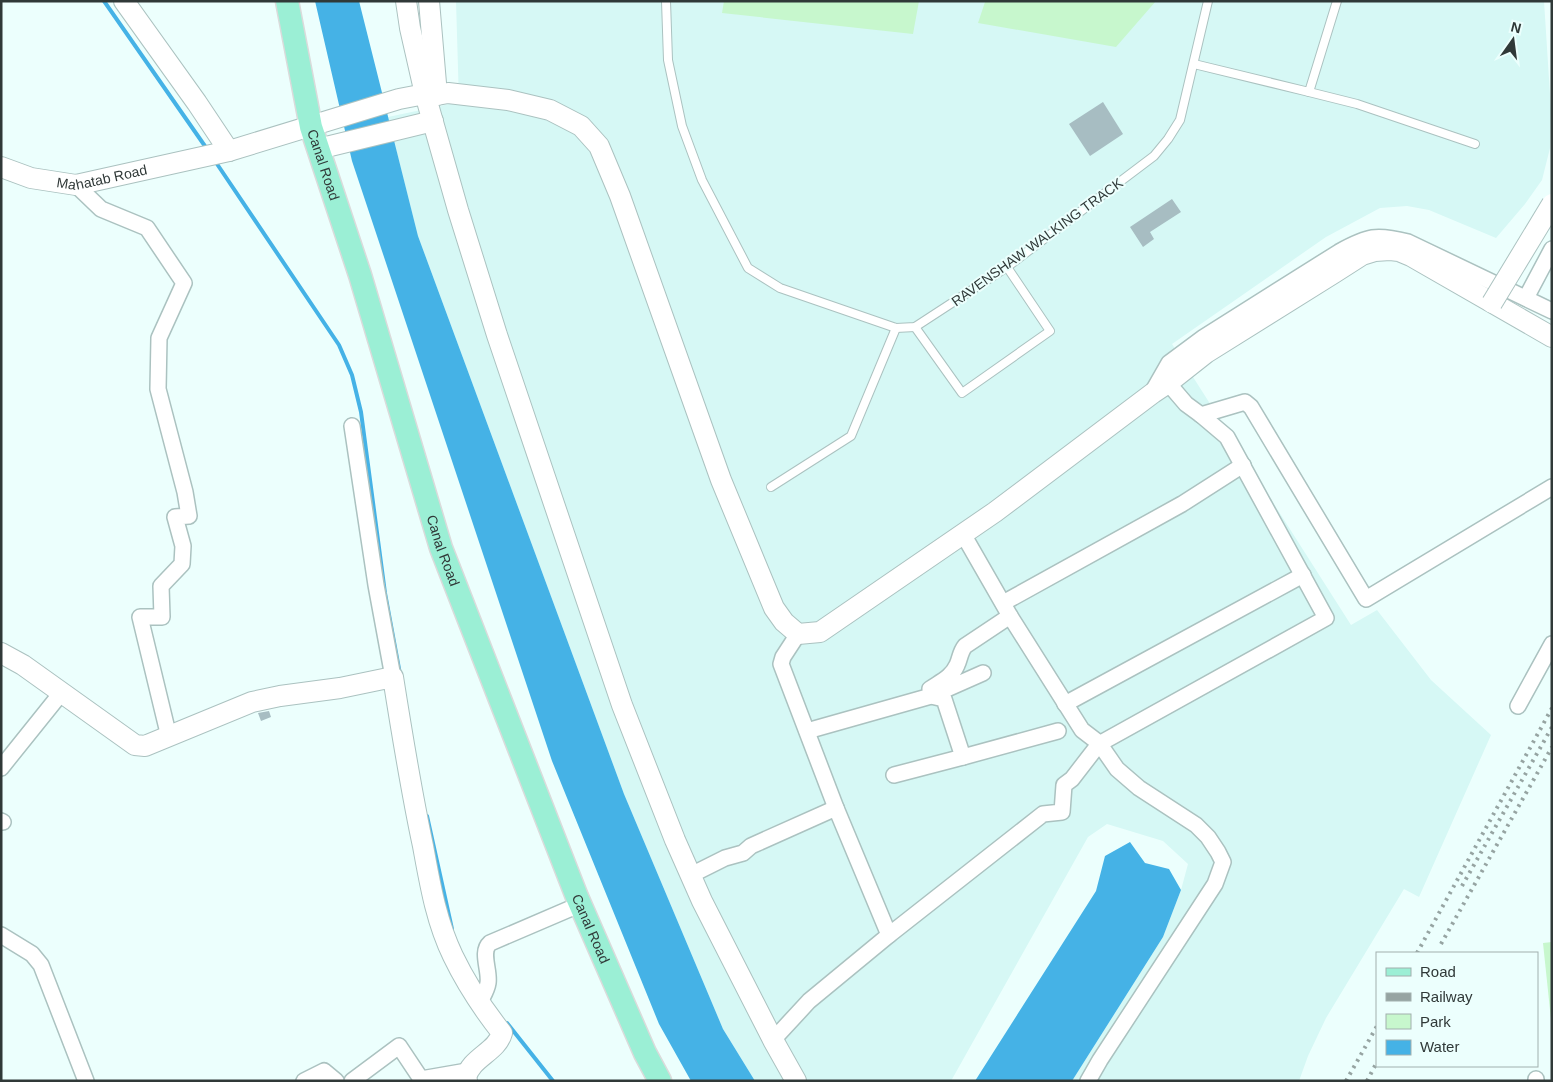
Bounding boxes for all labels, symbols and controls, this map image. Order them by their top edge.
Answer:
north arrow [1488,15,1538,65]
text: N [1509,18,1523,36]
street label: Canal Road [304,127,343,202]
street label: Mahatab Road [56,161,148,193]
street label: RAVENSHAW WALKING TRACK [948,174,1126,310]
street label: Canal Road [424,513,463,588]
street label: Canal Road [569,891,613,966]
legend [1376,952,1538,1067]
text: Road [1420,963,1456,980]
text: Railway [1420,988,1473,1005]
text: Park [1420,1013,1451,1030]
text: Water [1420,1038,1459,1055]

